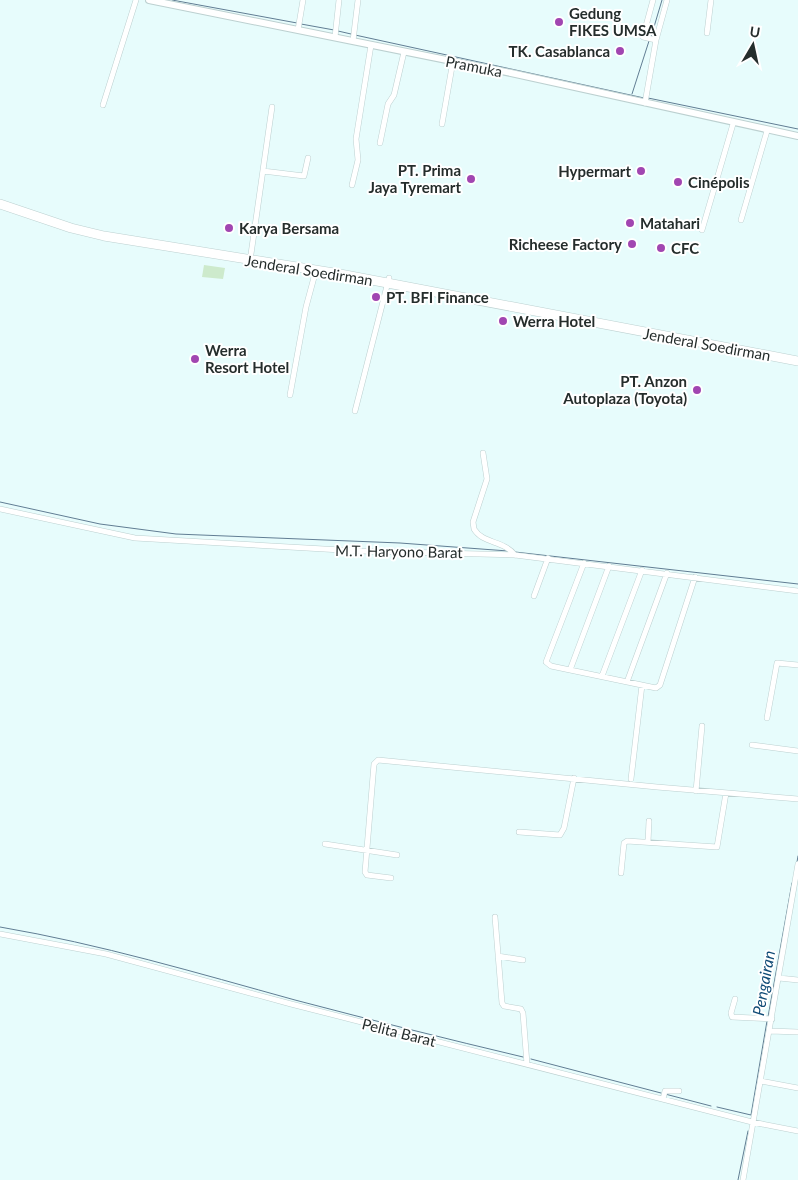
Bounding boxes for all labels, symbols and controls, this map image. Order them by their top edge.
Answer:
place label: Gedung FIKES UMSA [569,4,657,39]
marker: Gedung FIKES UMSA [553,16,565,28]
north arrow [728,20,778,70]
text: U [749,22,762,41]
place label: TK. Casablanca [509,42,610,60]
marker: TK. Casablanca [614,45,626,57]
street label: Pramuka [444,52,504,80]
place label: PT. Prima Jaya Tyremart [369,161,461,196]
place label: Hypermart [558,162,631,180]
marker: Hypermart [635,165,647,177]
marker: PT. Prima Jaya Tyremart [465,173,477,185]
place label: Cinépolis [688,173,750,191]
marker: Cinépolis [672,176,684,188]
place label: Matahari [640,214,700,232]
marker: Matahari [624,217,636,229]
place label: Karya Bersama [239,219,339,237]
marker: Karya Bersama [223,222,235,234]
place label: Richeese Factory [509,235,622,253]
marker: Richeese Factory [626,238,638,250]
place label: CFC [671,239,699,257]
marker: CFC [655,242,667,254]
street label: Jenderal Soedirman [244,251,374,289]
place label: PT. BFI Finance [386,288,489,306]
marker: PT. BFI Finance [370,291,382,303]
place label: Werra Hotel [513,312,595,330]
marker: Werra Hotel [497,315,509,327]
street label: Jenderal Soedirman [642,324,772,364]
place label: Werra Resort Hotel [205,341,289,376]
marker: Werra Resort Hotel [189,353,201,365]
place label: PT. Anzon Autoplaza (Toyota) [562,372,687,407]
marker: PT. Anzon Autoplaza (Toyota) [691,384,703,396]
street label: M.T. Haryono Barat [335,541,464,561]
water label: Pengairan [748,949,778,1017]
street label: Pelita Barat [360,1014,438,1050]

